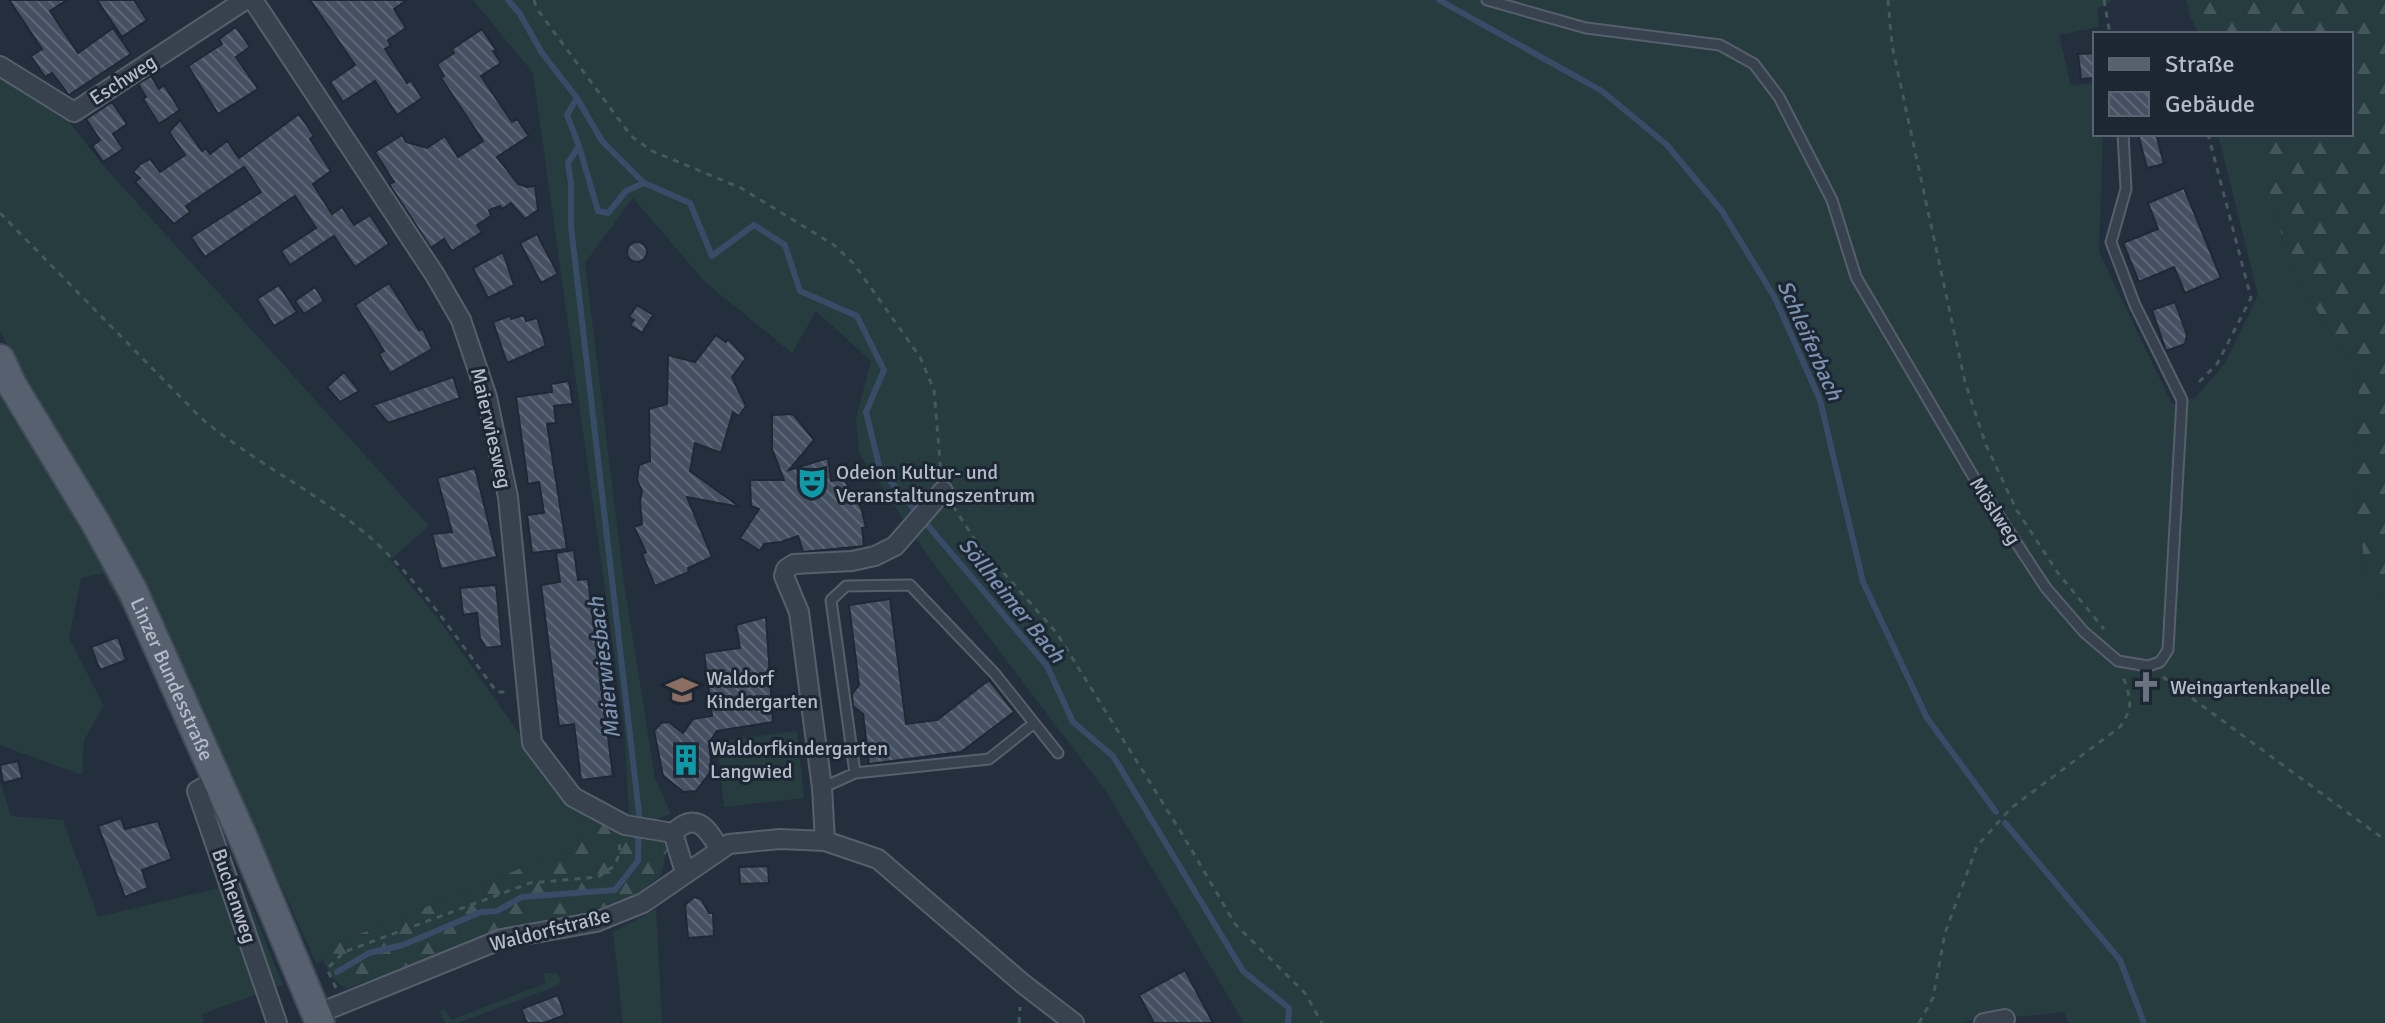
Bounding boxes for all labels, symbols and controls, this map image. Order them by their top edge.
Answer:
legend [2093,32,2353,136]
street label: Eschweg [85,49,161,111]
text: Straße [2165,49,2235,79]
text: Gebäude [2165,89,2255,119]
water label: Schleiferbach [1771,276,1849,405]
street label: Maierwiesweg [465,365,517,491]
place label: Odeion Kultur- und Veranstaltungszentrum [836,460,1035,508]
theatre icon: Odeion Kultur- und Veranstaltungszentrum [795,466,829,500]
street label: Möslweg [1964,472,2026,550]
water label: Söllheimer Bach [953,532,1071,669]
street label: Linzer Bundesstraße [125,594,219,764]
water label: Maierwiesbach [582,595,626,740]
place label: Waldorf Kindergarten [706,666,818,714]
church icon: Weingartenkapelle [2129,670,2163,704]
school or university icon: Waldorf Kindergarten [665,673,699,707]
place label: Weingartenkapelle [2170,675,2331,700]
place label: Waldorfkindergarten Langwied [710,736,888,784]
building icon: Waldorfkindergarten Langwied [669,743,703,777]
street label: Buchenweg [206,845,262,947]
street label: Waldorfstraße [487,903,613,957]

